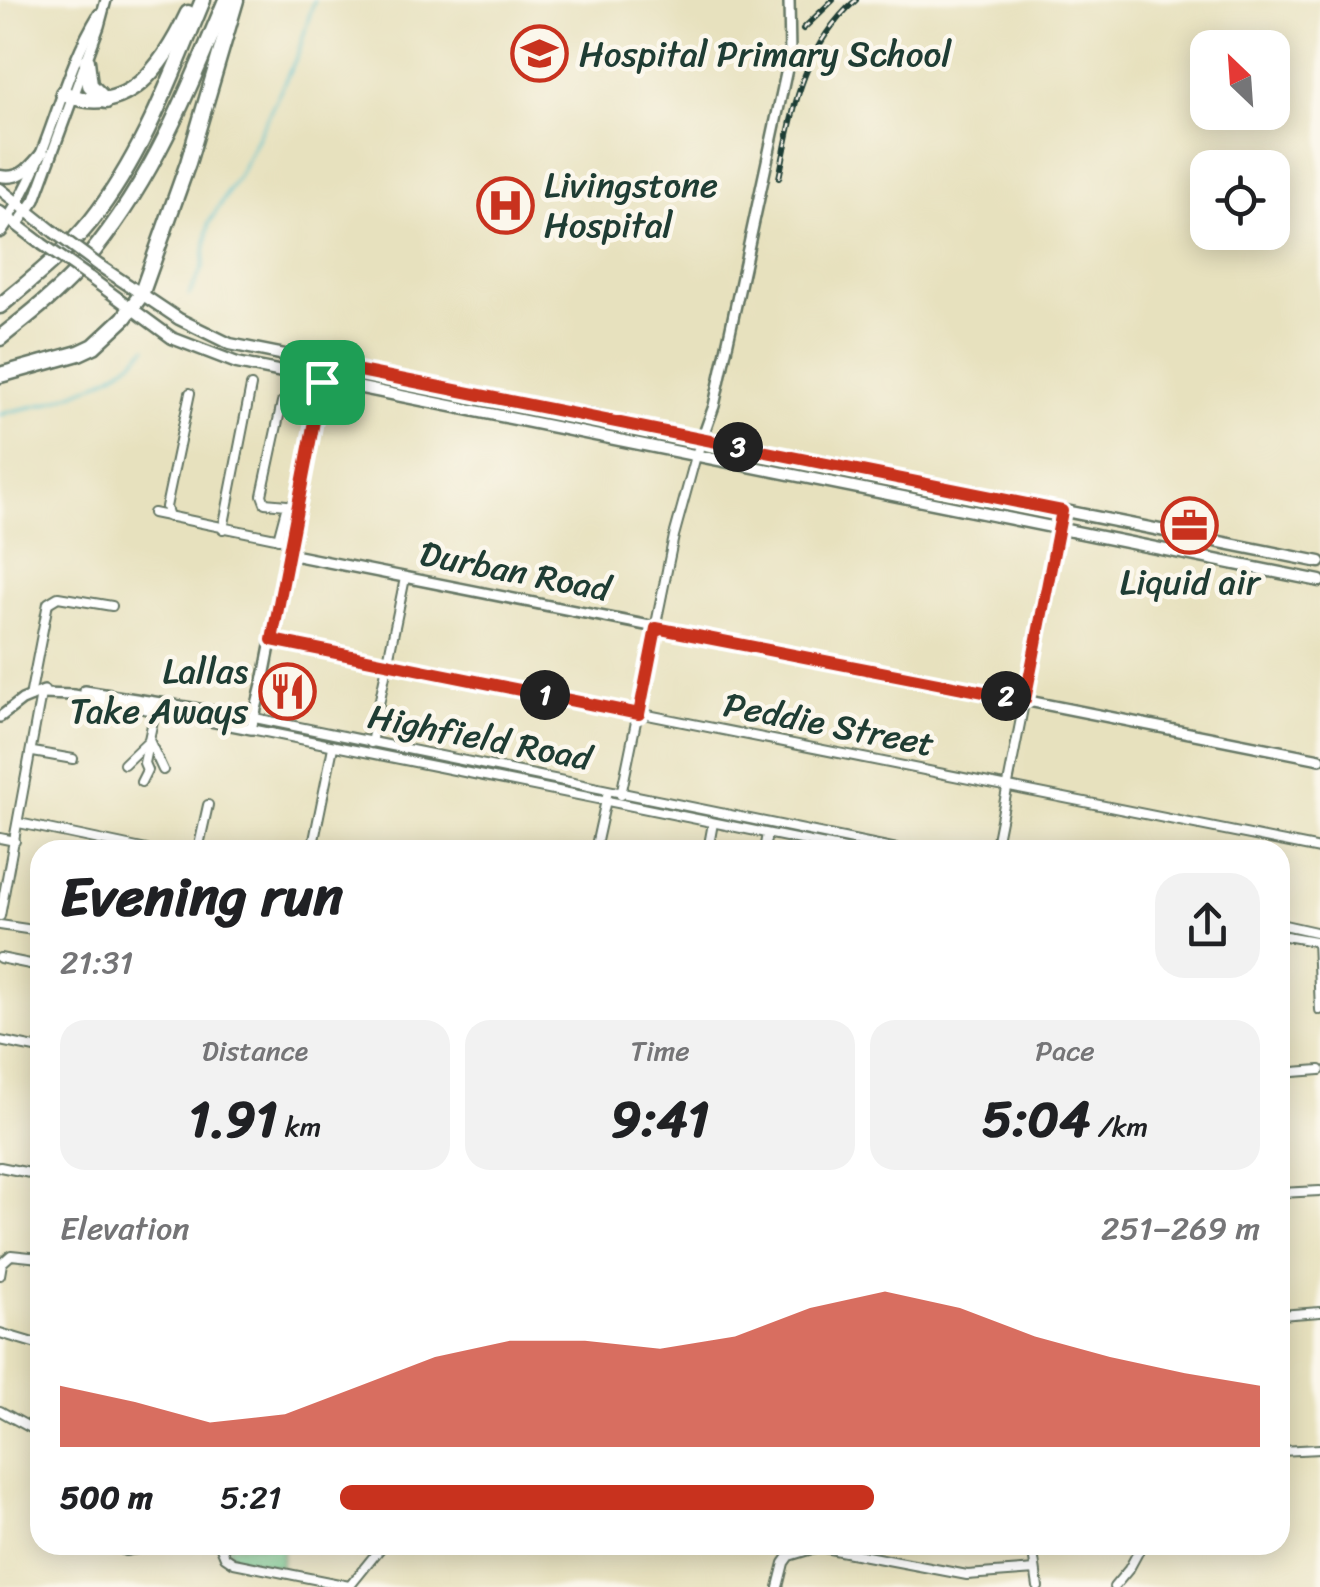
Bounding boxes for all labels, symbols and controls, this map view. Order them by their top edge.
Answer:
place label: Hospital Primary School [579,23,952,85]
school or university icon: Hospital Primary School [510,24,570,84]
north arrow [1190,30,1290,130]
map controls [1190,30,1290,250]
button: locate [1190,150,1290,250]
place label: Livingstone Hospital [544,154,718,256]
hospital icon: Livingstone Hospital [475,175,535,235]
pin [280,340,365,425]
icon: arrive [295,355,350,410]
pin: 3 [713,422,763,472]
text: 3 [730,422,746,471]
office icon: Liquid air [1160,496,1220,556]
street label: Durban Road [414,522,618,620]
place label: Liquid air [1120,551,1262,613]
place label: Lallas Take Aways [70,640,249,742]
restaurant icon: Lallas Take Aways [257,661,317,721]
pin: 1 [520,670,570,720]
text: 1 [539,670,551,719]
pin: 2 [981,671,1031,721]
text: 2 [998,671,1014,720]
street label: Peddie Street [718,673,940,775]
street label: Highfield Road [363,685,600,790]
text: Evening run [60,848,343,945]
button: share [1155,873,1260,978]
text: 21:31 [60,934,133,991]
text: Distance [202,1026,308,1075]
text: Time [630,1026,690,1075]
text: Pace [1035,1026,1095,1075]
text: 1.91 [189,1075,278,1164]
text: 9:41 [611,1075,709,1164]
text: 5:04 [982,1075,1090,1164]
text: km [278,1102,321,1151]
text: /km [1090,1102,1148,1151]
text: Elevation [60,1200,190,1257]
text: 251–269 m [1101,1200,1260,1257]
text: 500 m [60,1469,153,1526]
text: 5:21 [220,1469,281,1526]

